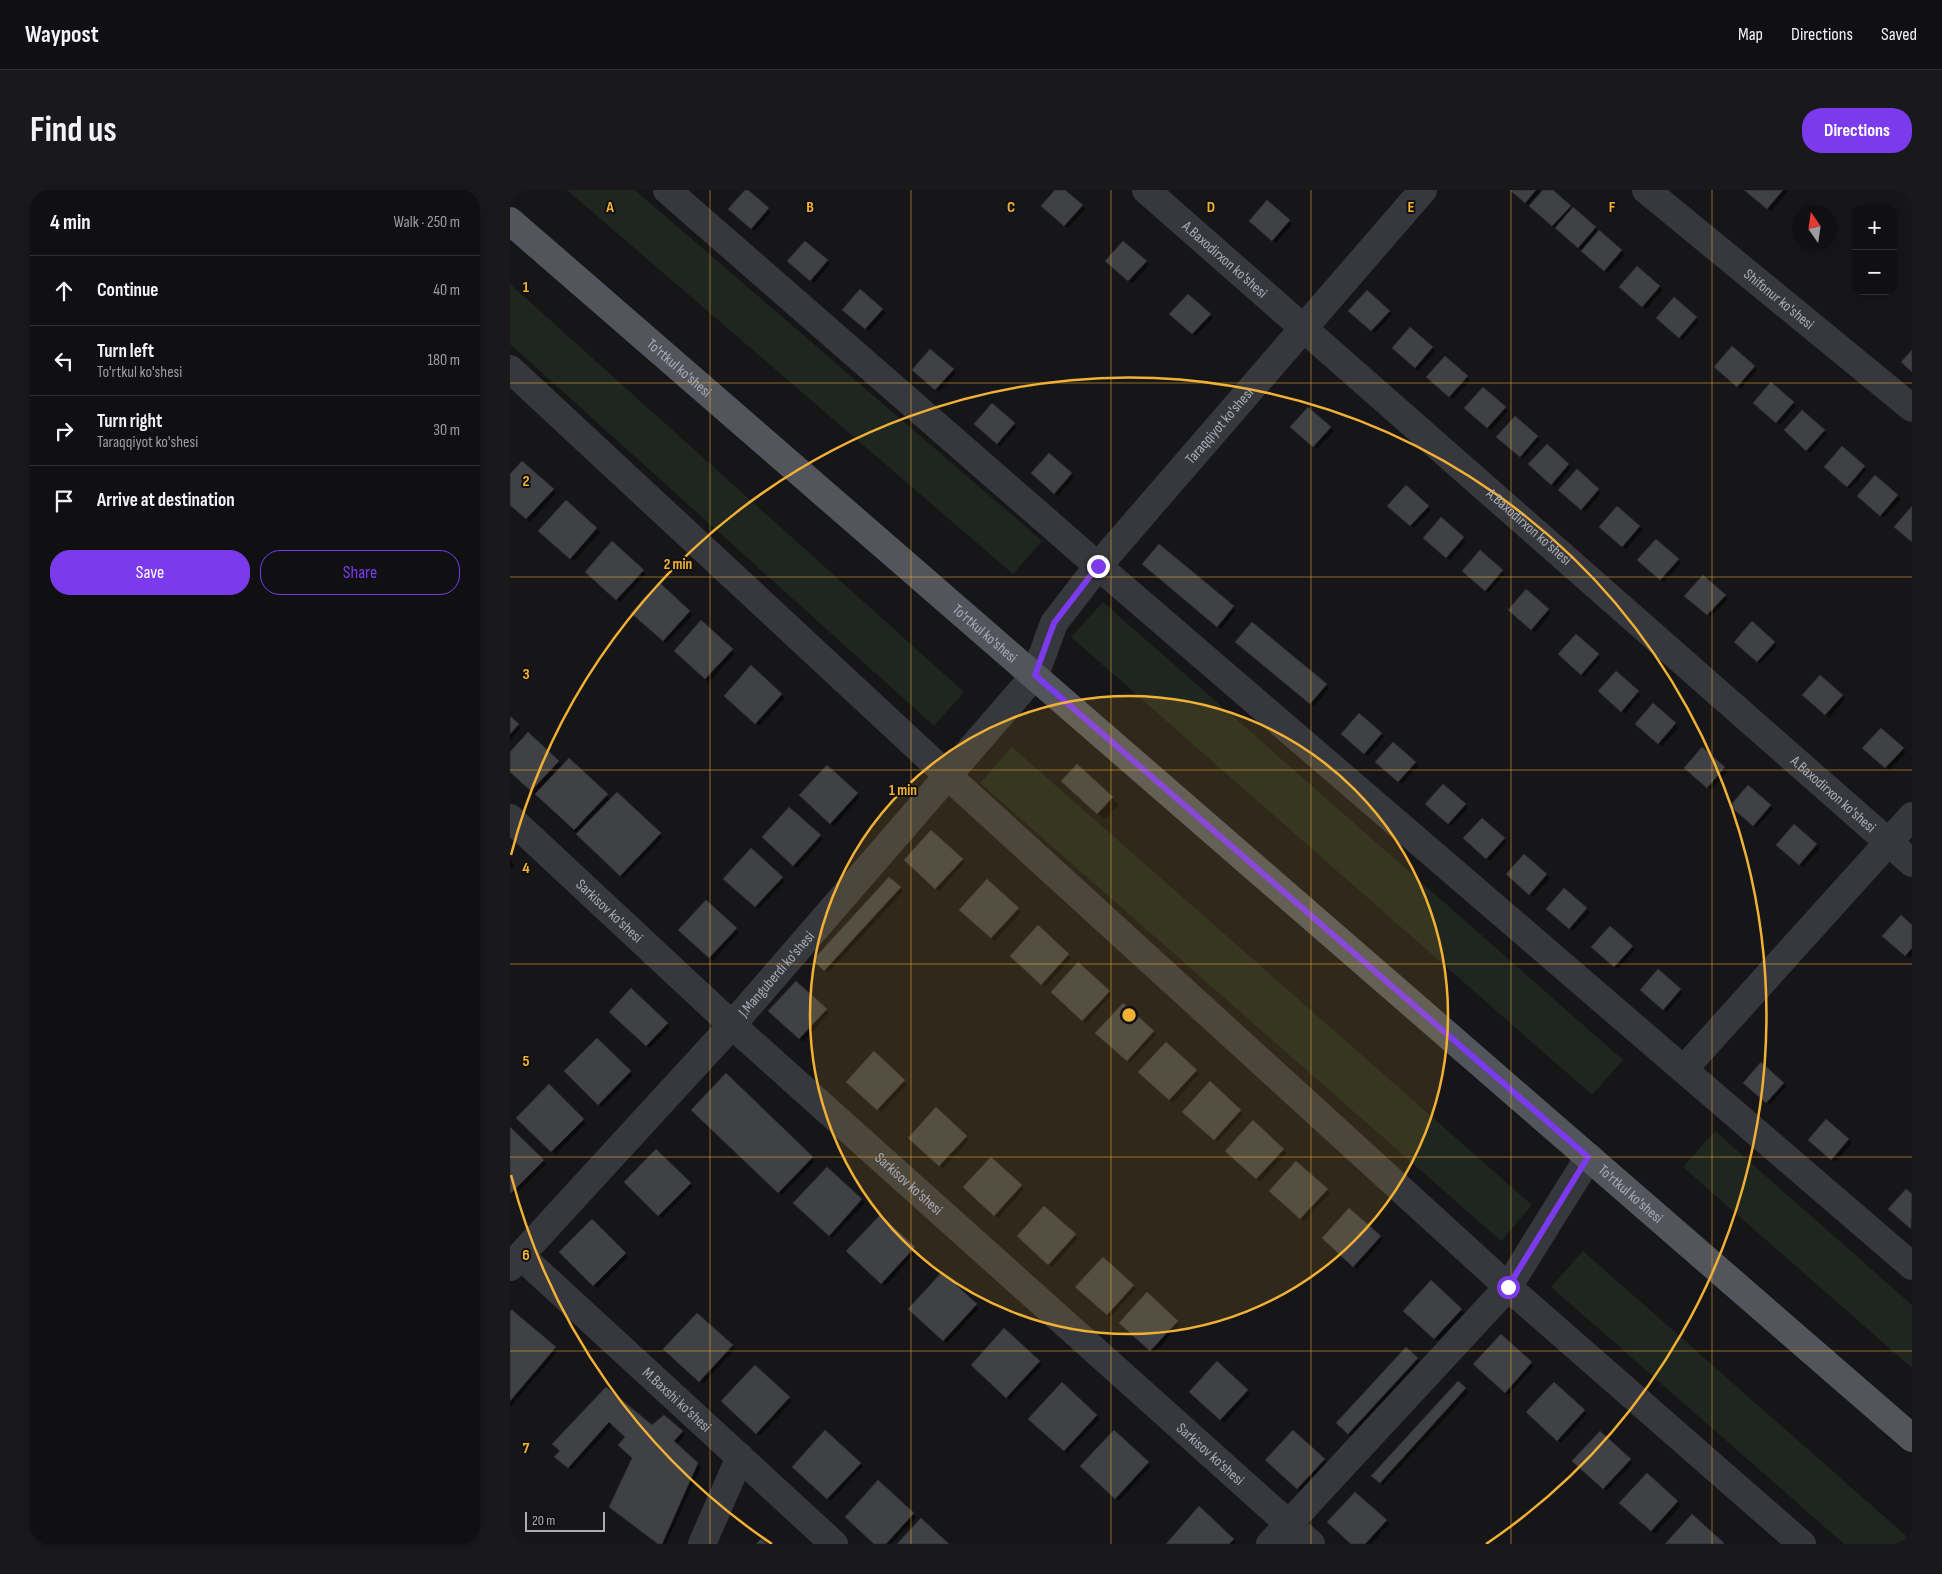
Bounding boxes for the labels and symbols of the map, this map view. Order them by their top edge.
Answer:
text: A [605,198,614,217]
text: B [806,198,814,217]
text: C [1007,198,1015,217]
text: D [1207,198,1215,217]
text: E [1408,198,1415,217]
text: F [1609,198,1616,217]
north arrow [1792,205,1837,250]
street label: A.Baxodirxon ko'shesi [1177,216,1272,302]
street label: Shifonur ko'shesi [1740,265,1818,334]
text: 1 [523,278,530,297]
street label: To'rtkul ko'shesi [643,334,716,401]
street label: Taraqqiyot ko'shesi [1181,383,1258,468]
text: 2 [522,472,530,491]
street label: A.Baxodirxon ko'shesi [1482,483,1576,569]
text: 2 min [664,555,692,574]
route end [1087,555,1110,578]
street label: To'rtkul ko'shesi [949,600,1022,667]
text: 3 [522,665,530,684]
street label: A.Baxodirxon ko'shesi [1786,751,1880,837]
text: 1 min [889,781,917,800]
text: 4 [522,859,530,878]
street label: Sarkisov ko'shesi [572,875,647,947]
street label: J.Manguberdi ko'shesi [733,927,819,1021]
centre of rings [1120,1006,1138,1024]
text: 5 [522,1052,530,1071]
street label: Sarkisov ko'shesi [871,1148,947,1219]
street label: To'rtkul ko'shesi [1594,1160,1667,1227]
text: 6 [522,1246,530,1265]
route start [1497,1276,1520,1299]
street label: M.Baxshi ko'shesi [639,1363,716,1436]
street label: Sarkisov ko'shesi [1172,1418,1248,1489]
text: 7 [523,1439,530,1458]
scale bar [525,1509,605,1532]

